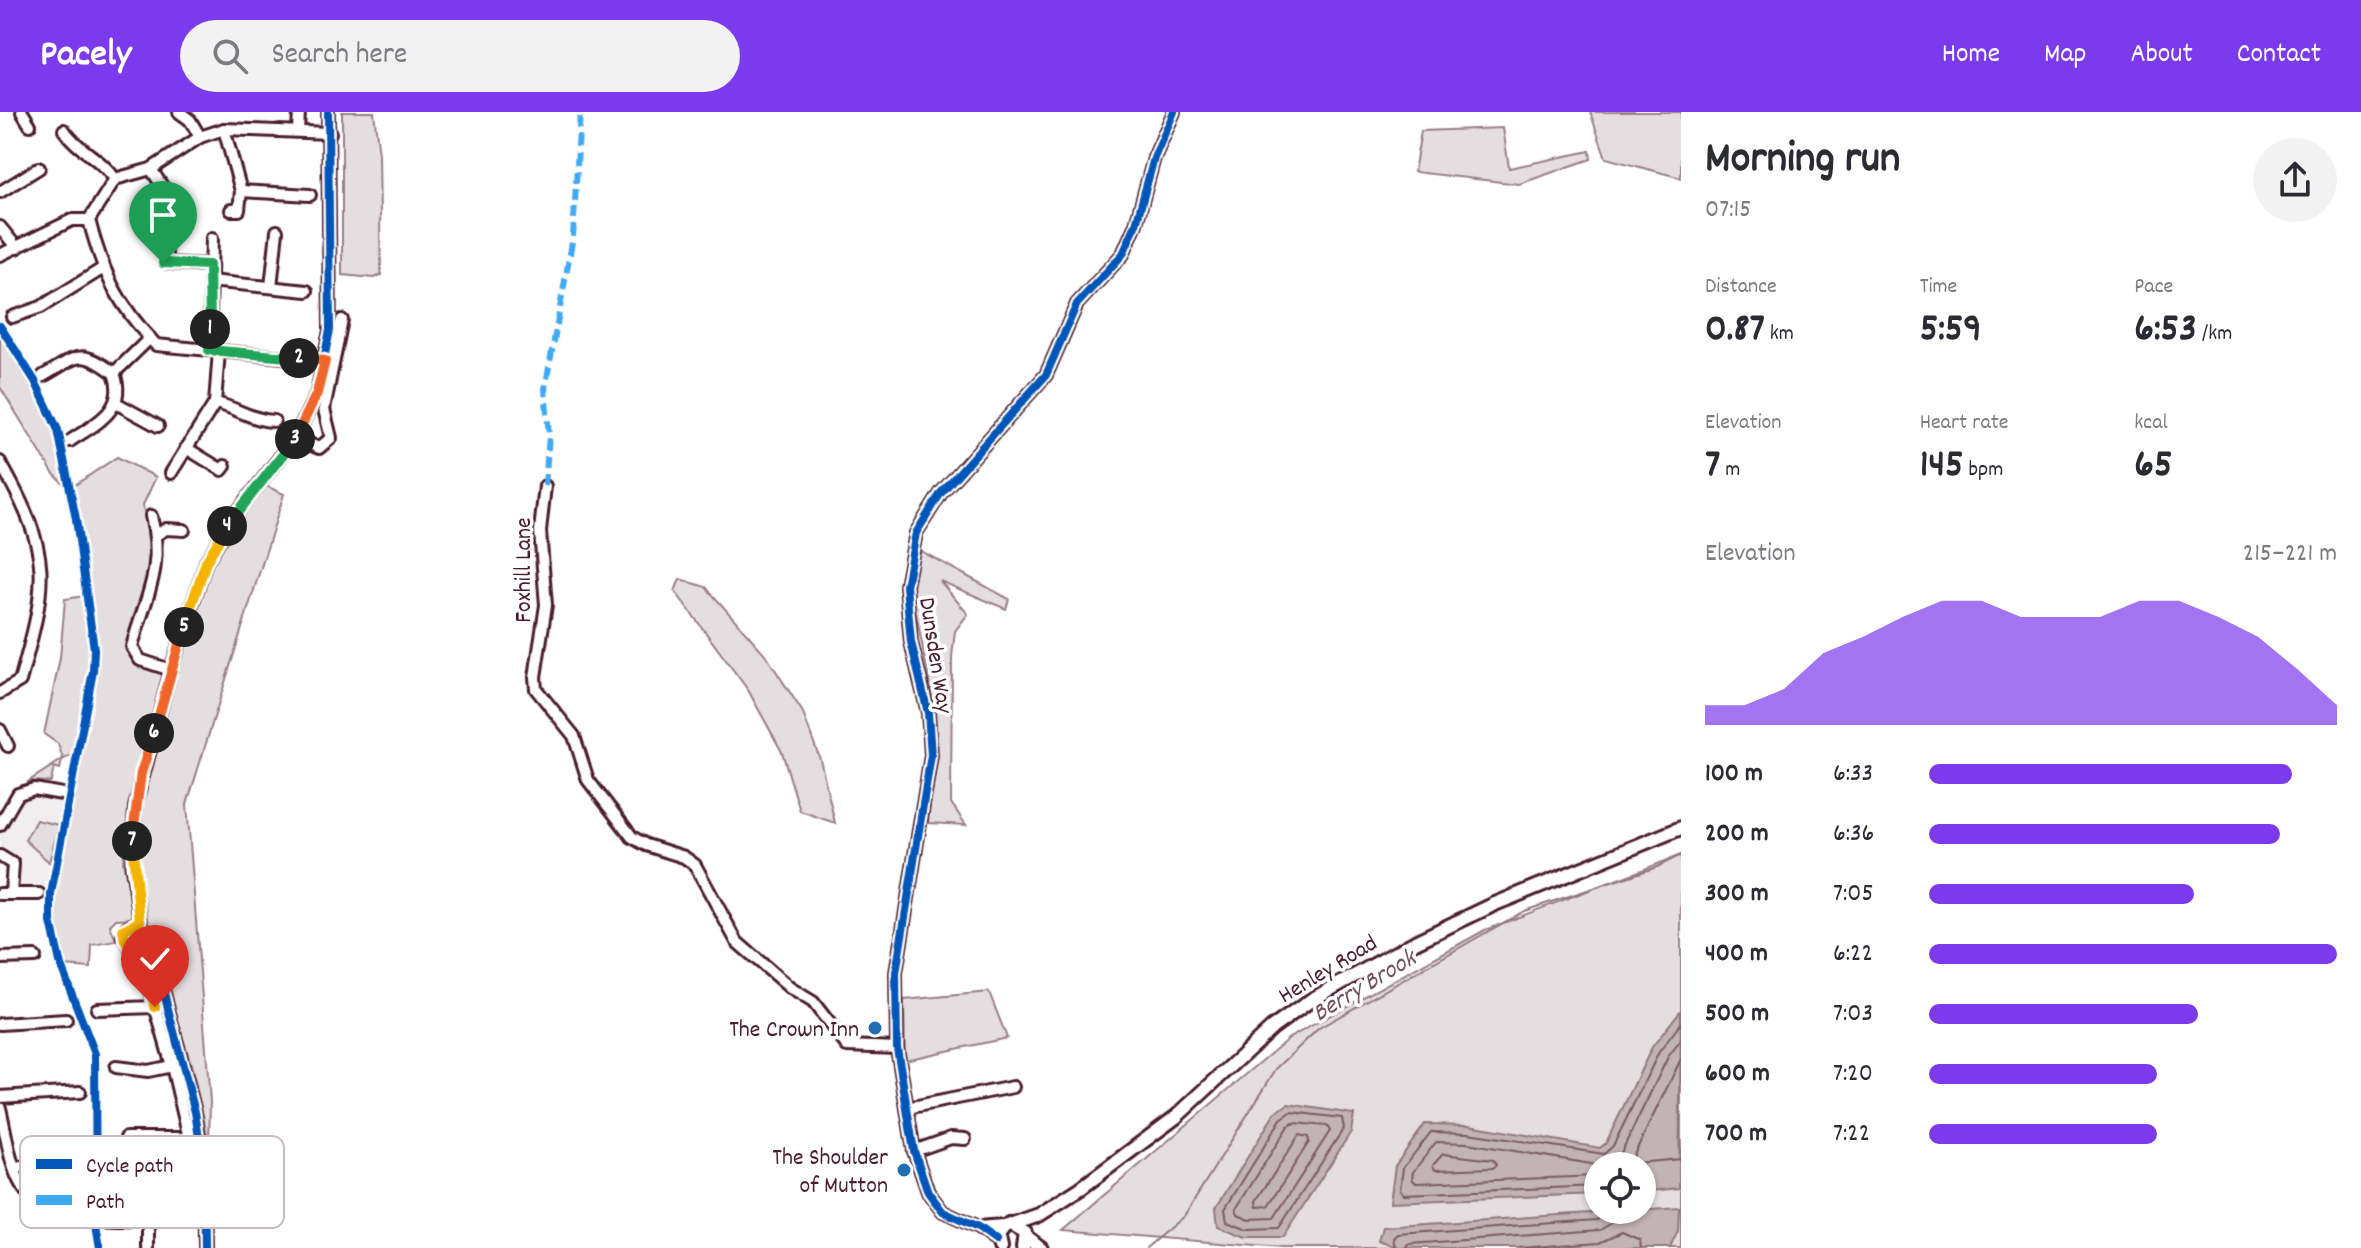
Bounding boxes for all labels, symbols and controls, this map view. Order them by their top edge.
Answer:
search box [180,20,740,92]
text: Pacely [40,29,132,84]
icon: search [208,34,252,78]
text: Search here [272,35,407,78]
text: Home [1942,36,2000,76]
text: Map [2044,36,2086,76]
text: About [2130,36,2193,76]
text: Contact [2237,36,2321,76]
text: Morning run [1705,130,1900,193]
button: share [2253,138,2337,222]
pin [129,181,197,263]
text: 07:15 [1705,192,1751,229]
icon: arrive [141,193,185,237]
text: Distance [1705,272,1777,303]
text: Time [1920,272,1957,303]
text: Pace [2134,272,2173,303]
text: 0.87 [1705,303,1765,360]
text: 5:59 [1920,303,1982,360]
text: 6:53 [2134,303,2197,360]
pin: 1 [190,309,230,349]
text: 1 [208,313,212,344]
text: km [1765,319,1794,350]
text: /km [2197,319,2232,350]
pin: 2 [279,338,319,378]
text: 2 [294,342,304,373]
text: Elevation [1705,408,1782,439]
text: Heart rate [1920,408,2009,439]
text: kcal [2134,408,2168,439]
pin: 3 [275,419,315,459]
text: 3 [290,423,300,454]
text: 7 [1705,439,1720,496]
text: 145 [1920,439,1964,496]
text: 65 [2134,439,2172,496]
text: m [1720,455,1740,486]
text: bpm [1964,455,2003,486]
pin: 4 [207,506,247,546]
text: 4 [222,510,232,541]
street label: Foxhill Lane [508,517,542,623]
text: Elevation [1705,536,1795,573]
text: 215–221 m [2243,536,2337,573]
street label: Dunsden Way [908,595,960,717]
pin: 5 [164,607,204,647]
text: 5 [179,611,189,642]
pin: 6 [134,713,174,753]
text: 6 [149,717,159,748]
text: 100 m [1705,756,1763,793]
text: 6:33 [1833,756,1873,793]
text: 200 m [1705,816,1769,853]
text: 6:36 [1833,816,1874,853]
pin: 7 [112,821,152,861]
text: 7 [128,825,136,856]
text: 300 m [1705,876,1769,913]
text: 7:05 [1833,876,1873,913]
pin [121,925,189,1007]
street label: Henley Road [1273,928,1385,1014]
text: 400 m [1705,936,1768,973]
text: 6:22 [1833,936,1873,973]
icon: check [133,937,177,981]
water label: Berry Brook [1306,940,1426,1033]
text: 500 m [1705,996,1769,1033]
text: 7:03 [1833,996,1873,1033]
place label: The Crown Inn [729,1014,859,1048]
marker: The Crown Inn [866,1019,884,1037]
text: 600 m [1705,1056,1770,1093]
text: 7:20 [1833,1056,1873,1093]
text: 700 m [1705,1116,1767,1153]
text: 7:22 [1833,1116,1870,1153]
legend [20,1136,284,1228]
place label: The Shoulder of Mutton [772,1142,888,1204]
text: Cycle path [86,1152,173,1183]
map controls [1584,1152,1656,1224]
button: locate [1584,1152,1656,1224]
marker: The Shoulder of Mutton [895,1161,913,1179]
text: Path [86,1188,125,1219]

